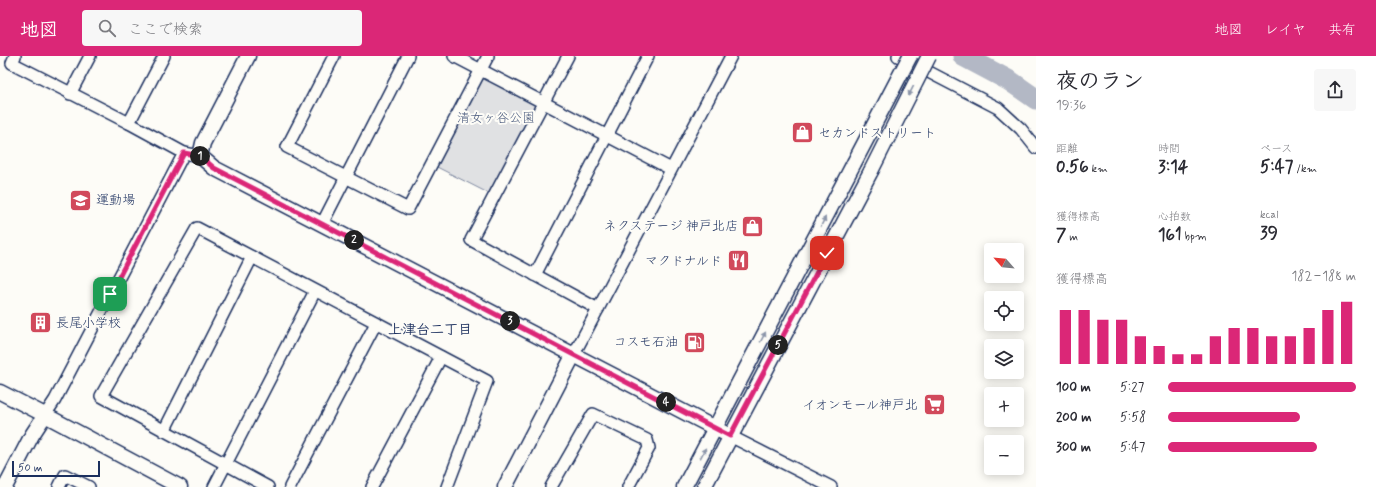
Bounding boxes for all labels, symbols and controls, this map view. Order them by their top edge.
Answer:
search box [82,10,362,46]
icon: search [96,17,118,39]
text: 地図 [20,18,58,43]
text: ここで検索 [128,20,203,40]
text: 地図 [1215,21,1243,39]
text: レイヤ [1265,21,1306,39]
text: 共有 [1328,21,1356,39]
text: 夜のラン [1056,68,1144,96]
button: share [1314,69,1356,111]
one-way arrow [908,85,914,97]
text: 19:36 [1056,97,1086,114]
park label: 清女ヶ谷公園 [457,110,535,127]
shop icon: セカンドストリート [789,120,815,146]
place label: セカンドストリート [818,125,936,142]
text: 距離 [1056,142,1078,156]
text: 時間 [1158,142,1180,156]
text: ペース [1260,142,1292,156]
pin: 1 [190,146,210,166]
text: 1 [198,149,202,163]
text: 0.56 [1056,156,1089,178]
text: 3:14 [1158,156,1188,178]
text: 5:47 [1260,156,1293,178]
text: km [1089,162,1108,176]
text: /km [1293,162,1317,176]
school or university icon: 運動場 [68,187,94,213]
place label: 運動場 [96,192,135,209]
text: kcal [1260,208,1278,222]
text: 獲得標高 [1056,210,1100,224]
text: 心拍数 [1158,210,1191,224]
shop icon: ネクステージ 神戸北店 [740,213,766,239]
one-way arrow [820,216,826,228]
place label: ネクステージ 神戸北店 [604,218,738,235]
text: 39 [1260,222,1278,244]
text: 7 [1056,224,1066,246]
text: 161 [1158,224,1182,246]
pin: 2 [344,230,364,250]
text: m [1066,230,1078,244]
text: bpm [1182,230,1207,244]
text: 2 [351,233,357,247]
pin [810,236,844,270]
icon: check [816,242,838,264]
north arrow [984,243,1024,283]
map controls [984,243,1024,475]
restaurant icon: マクドナルド [725,248,751,274]
place label: マクドナルド [645,253,722,270]
text: 182–188 m [1291,268,1356,285]
text: 獲得標高 [1056,271,1108,288]
pin [93,277,127,311]
icon: arrive [99,283,121,305]
button: locate [984,291,1024,331]
building icon: 長尾小学校 [28,310,54,336]
pin: 3 [500,311,520,331]
text: 3 [508,314,512,328]
place label: 長尾小学校 [56,315,121,332]
district label: 上津台二丁目 [388,321,472,339]
fuel station icon: コスモ石油 [681,329,707,355]
one-way arrow [760,332,766,343]
place label: コスモ石油 [614,334,678,351]
pin: 5 [768,335,788,355]
text: 5 [775,338,781,352]
button: layers [984,339,1024,379]
text: 100 m [1056,379,1091,396]
text: 5:27 [1120,379,1144,396]
button: + [984,387,1024,427]
pin: 4 [656,392,676,412]
supermarket icon: イオンモール神戸北 [921,392,947,418]
text: 4 [663,395,669,409]
place label: イオンモール神戸北 [802,397,918,414]
text: 200 m [1056,409,1091,426]
text: 5:58 [1120,409,1146,426]
button: − [984,435,1024,475]
text: 300 m [1056,439,1091,456]
text: 5:47 [1120,439,1145,456]
one-way arrow [699,447,706,458]
scale bar [12,459,100,478]
text: 50 m [18,461,43,475]

